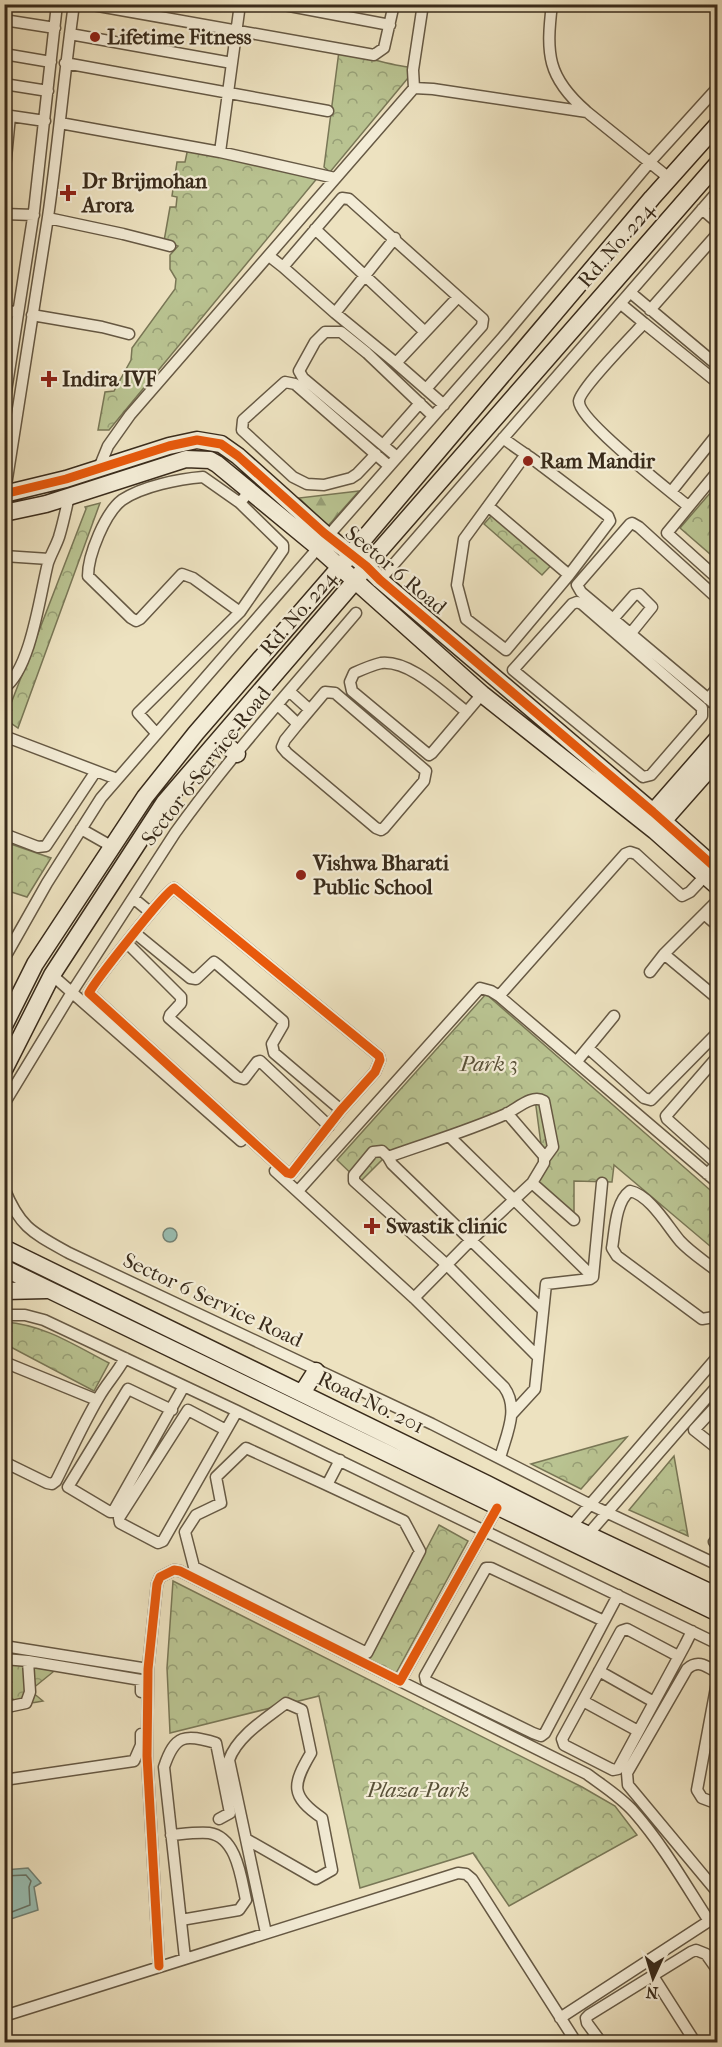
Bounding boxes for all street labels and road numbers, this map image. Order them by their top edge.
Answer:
street label: Rd. No. 224 [573,197,660,292]
street label: Sector 6 Road [341,521,452,620]
street label: Rd. No. 224 [255,565,342,660]
street label: Sector 6 Service Road [136,681,276,850]
street label: Sector 6 Service Road [119,1248,307,1352]
street label: Road No. 201 [314,1366,428,1438]

